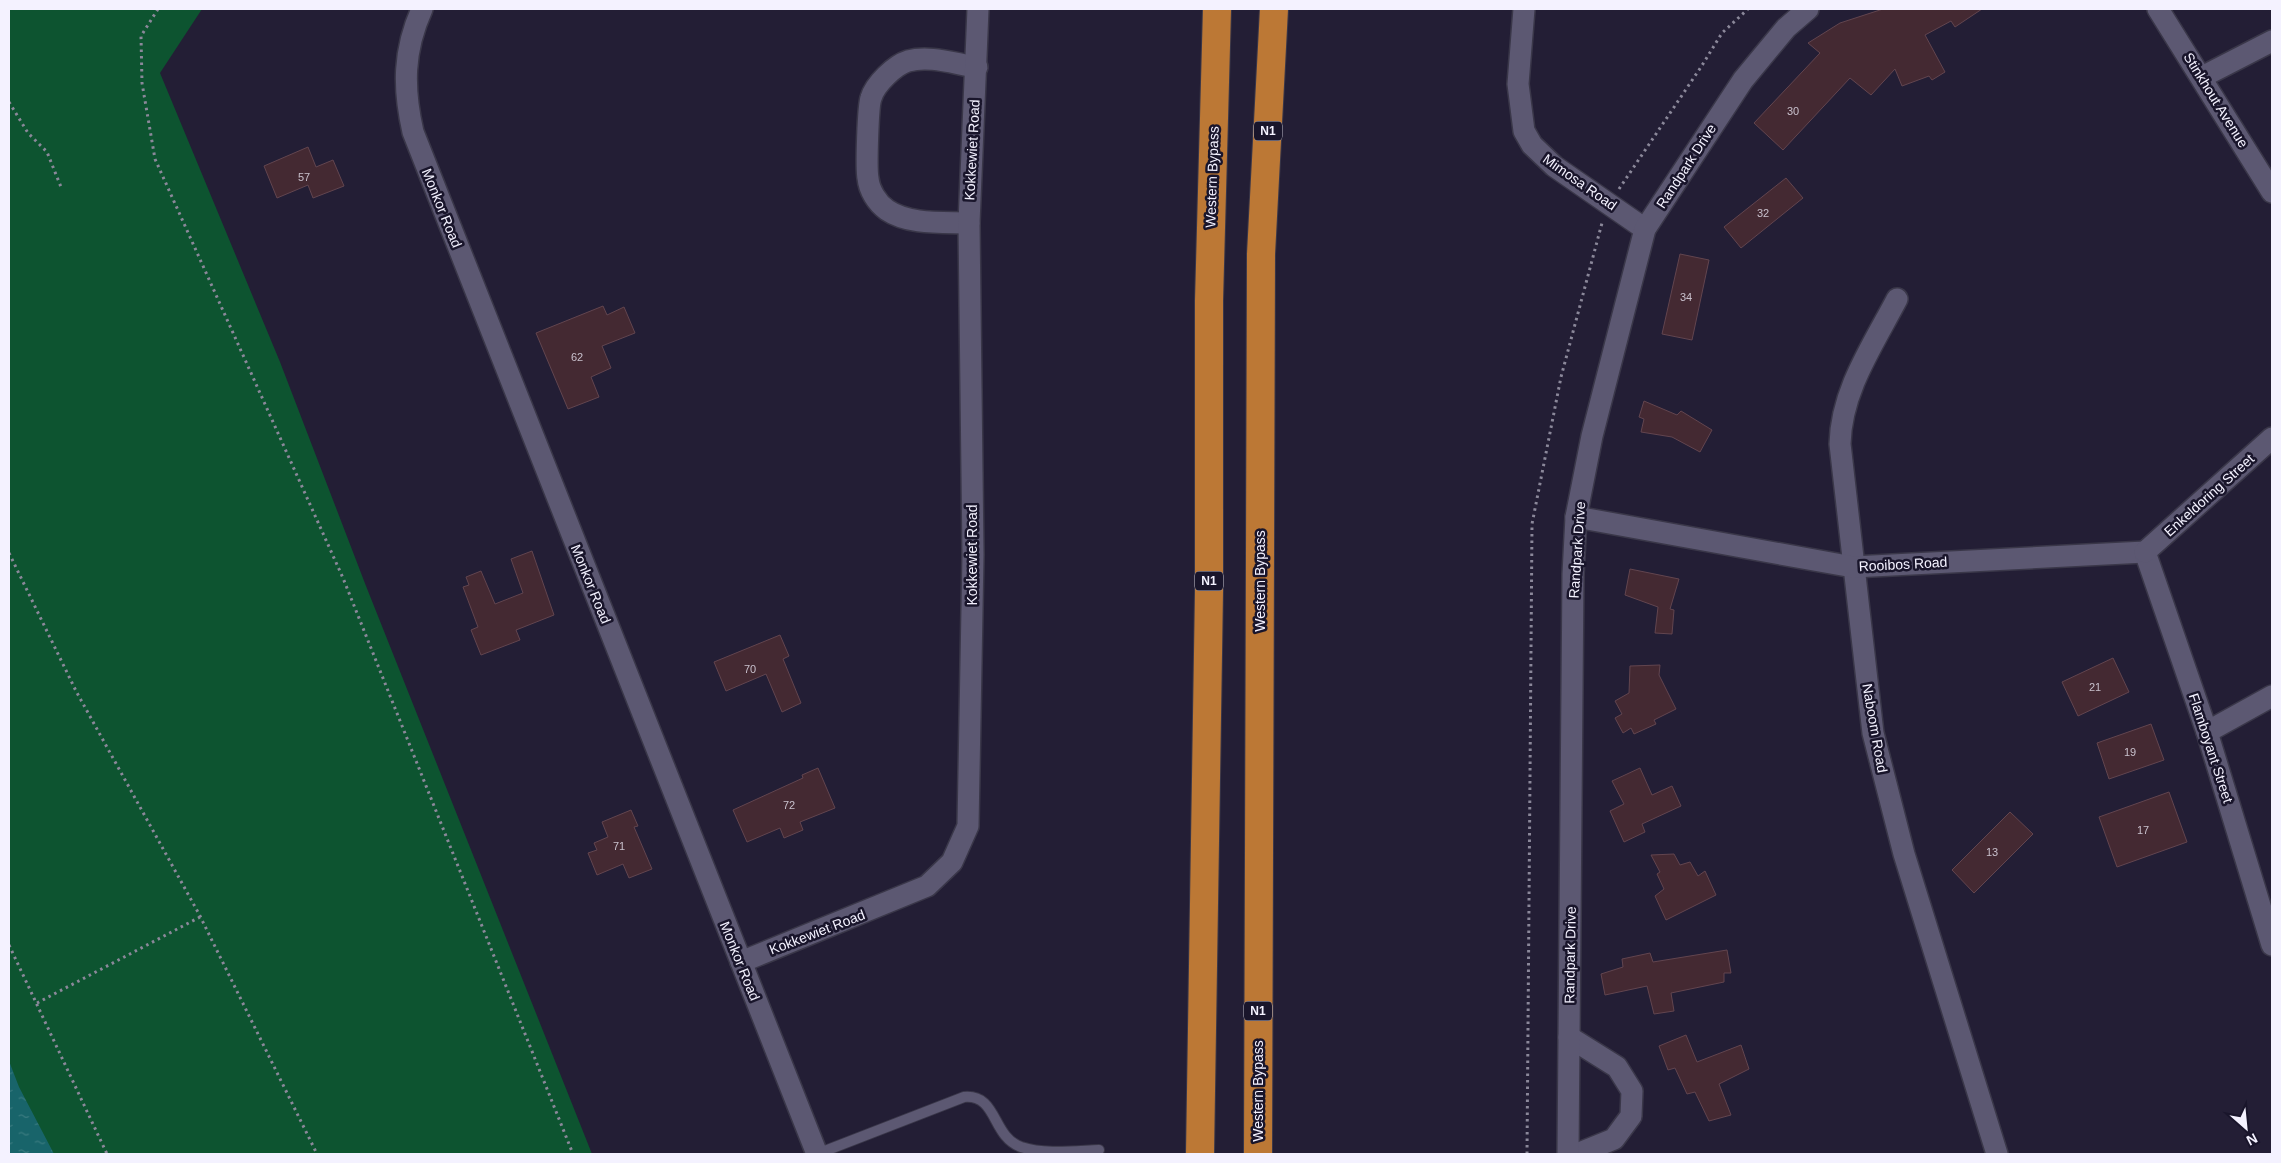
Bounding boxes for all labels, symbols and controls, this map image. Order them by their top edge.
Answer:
street label: Stinkhout Avenue [2180,50,2252,151]
street label: Kokkewiet Road [961,99,983,201]
house number: 30 [1787,105,1799,117]
street label: Randpark Drive [1653,121,1719,211]
road number: N1 [1254,122,1282,140]
street label: Western Bypass [1202,126,1222,228]
street label: Mimosa Road [1540,151,1620,213]
street label: Monkor Road [419,166,465,250]
house number: 57 [298,171,310,183]
house number: 32 [1757,207,1769,219]
house number: 34 [1680,291,1692,303]
house number: 62 [571,351,583,363]
street label: Enkeldoring Street [2161,450,2257,539]
street label: Randpark Drive [1566,501,1588,599]
street label: Kokkewiet Road [964,504,980,606]
street label: Western Bypass [1252,530,1268,632]
street label: Monkor Road [568,542,614,626]
street label: Rooibos Road [1858,554,1948,574]
road number: N1 [1195,572,1223,590]
house number: 70 [744,663,756,675]
house number: 21 [2089,681,2101,693]
street label: Naboom Road [1859,682,1891,774]
street label: Flamboyant Street [2186,691,2236,805]
house number: 19 [2124,746,2136,758]
house number: 72 [783,799,795,811]
house number: 17 [2137,824,2149,836]
house number: 71 [613,840,625,852]
house number: 13 [1986,846,1998,858]
street label: Kokkewiet Road [767,906,867,958]
street label: Randpark Drive [1561,906,1579,1004]
street label: Monkor Road [717,919,763,1003]
road number: N1 [1244,1001,1272,1020]
street label: Western Bypass [1250,1040,1266,1142]
north arrow [2221,1103,2271,1153]
text: N [2244,1130,2260,1149]

